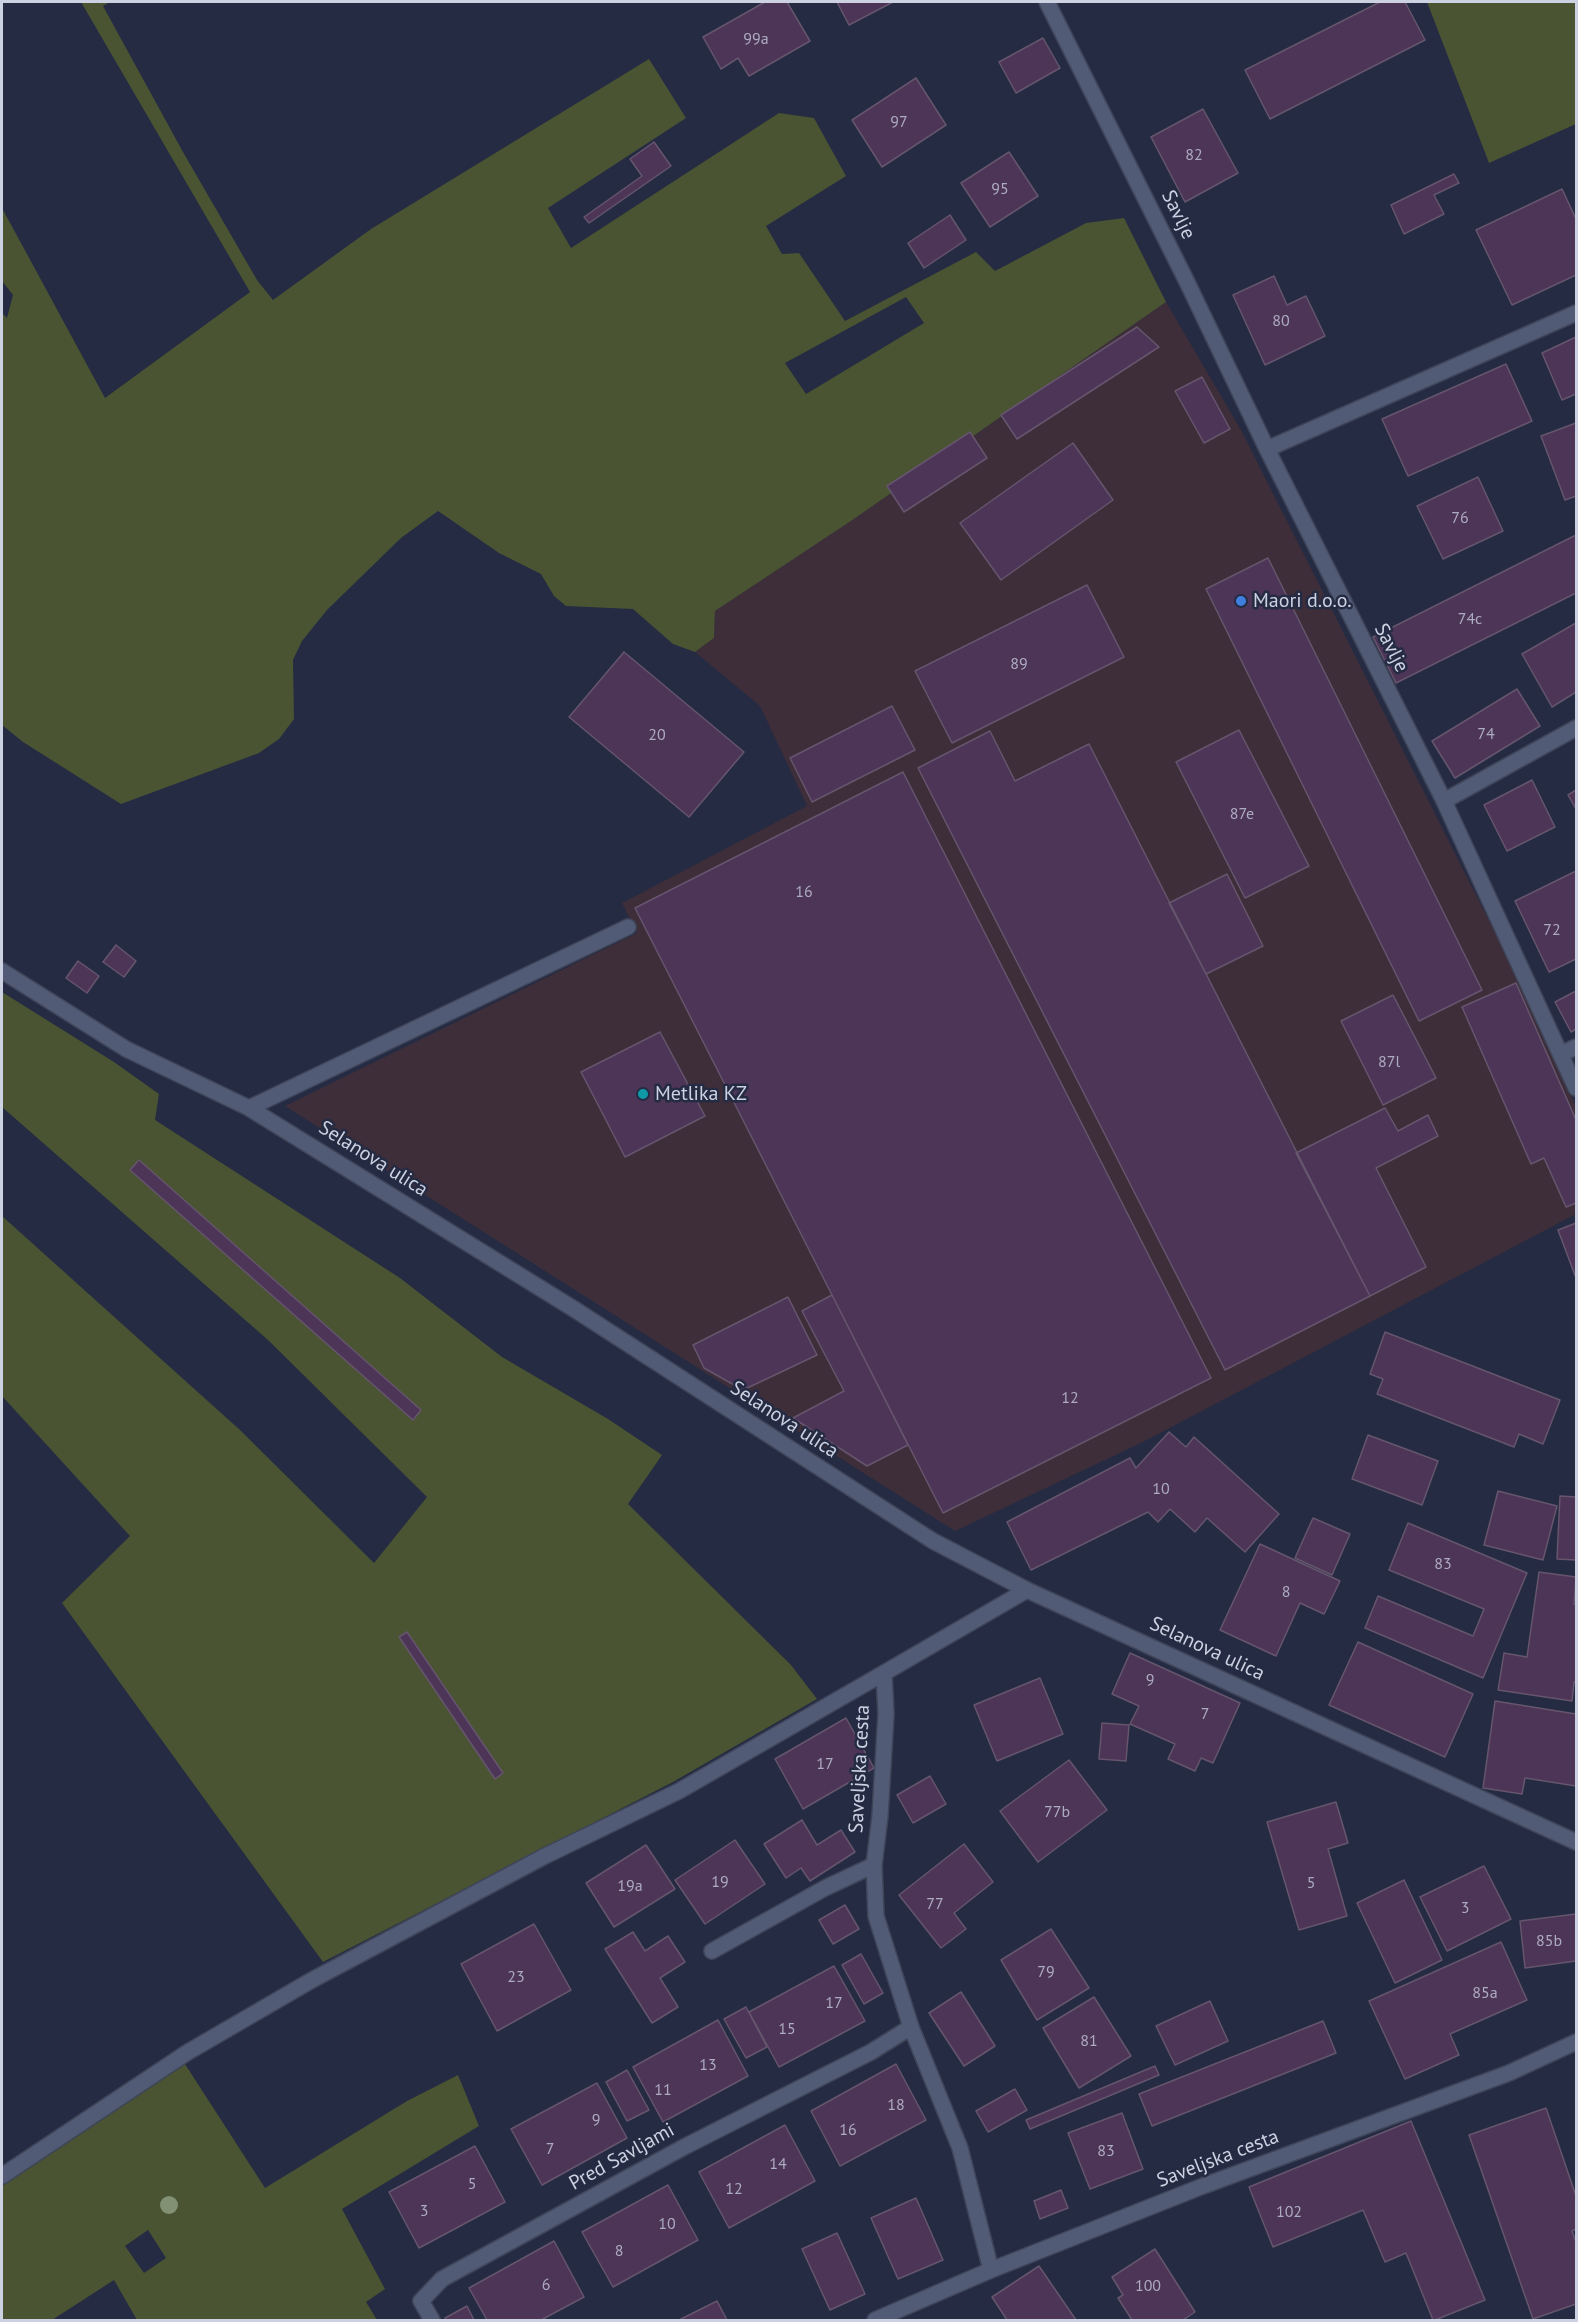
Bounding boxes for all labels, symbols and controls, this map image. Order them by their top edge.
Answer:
house number: 99a [743,29,769,49]
house number: 97 [890,112,908,132]
house number: 82 [1185,145,1203,165]
house number: 95 [991,179,1009,199]
street label: Savlje [1156,187,1200,243]
house number: 80 [1272,311,1290,331]
house number: 76 [1451,508,1469,528]
place label: Maori d.o.o. [1253,589,1352,613]
marker: Maori d.o.o. [1234,594,1248,608]
house number: 74c [1458,609,1482,629]
street label: Savlje [1369,620,1413,676]
house number: 89 [1010,654,1028,674]
house number: 74 [1477,724,1495,744]
house number: 20 [648,725,666,745]
house number: 87e [1230,804,1254,824]
house number: 16 [795,882,813,902]
house number: 72 [1543,920,1561,940]
house number: 87l [1378,1052,1400,1072]
place label: Metlika KZ [655,1082,747,1106]
marker: Metlika KZ [636,1087,650,1101]
street label: Selanova ulica [314,1116,432,1202]
street label: Selanova ulica [726,1376,842,1464]
house number: 12 [1061,1388,1079,1408]
house number: 10 [1152,1479,1170,1499]
house number: 83 [1434,1554,1452,1574]
house number: 8 [1282,1582,1290,1602]
street label: Selanova ulica [1146,1612,1268,1686]
house number: 9 [1146,1670,1154,1690]
street label: Saveljska cesta [845,1704,875,1834]
house number: 7 [1201,1704,1209,1724]
house number: 17 [816,1754,834,1774]
house number: 77b [1044,1802,1070,1822]
house number: 19 [711,1872,729,1892]
house number: 5 [1307,1873,1315,1893]
house number: 19a [617,1876,643,1896]
house number: 77 [926,1894,944,1914]
house number: 3 [1461,1898,1469,1918]
house number: 85b [1536,1931,1562,1951]
house number: 79 [1037,1962,1055,1982]
house number: 23 [507,1967,525,1987]
house number: 85a [1472,1983,1498,2003]
house number: 17 [825,1993,843,2013]
house number: 15 [778,2019,796,2039]
house number: 81 [1080,2031,1098,2051]
house number: 13 [699,2055,717,2075]
house number: 11 [654,2080,672,2100]
house number: 18 [887,2095,905,2115]
house number: 9 [592,2110,600,2130]
street label: Pred Savljami [565,2118,679,2196]
house number: 16 [839,2120,857,2140]
street label: Saveljska cesta [1154,2125,1282,2193]
house number: 7 [546,2139,554,2159]
house number: 83 [1097,2141,1115,2161]
house number: 14 [769,2154,787,2174]
house number: 5 [468,2174,476,2194]
house number: 12 [725,2179,743,2199]
house number: 3 [420,2201,428,2221]
house number: 102 [1276,2202,1302,2222]
house number: 10 [658,2214,676,2234]
house number: 8 [615,2241,623,2261]
house number: 6 [542,2275,550,2295]
house number: 100 [1135,2276,1161,2296]

